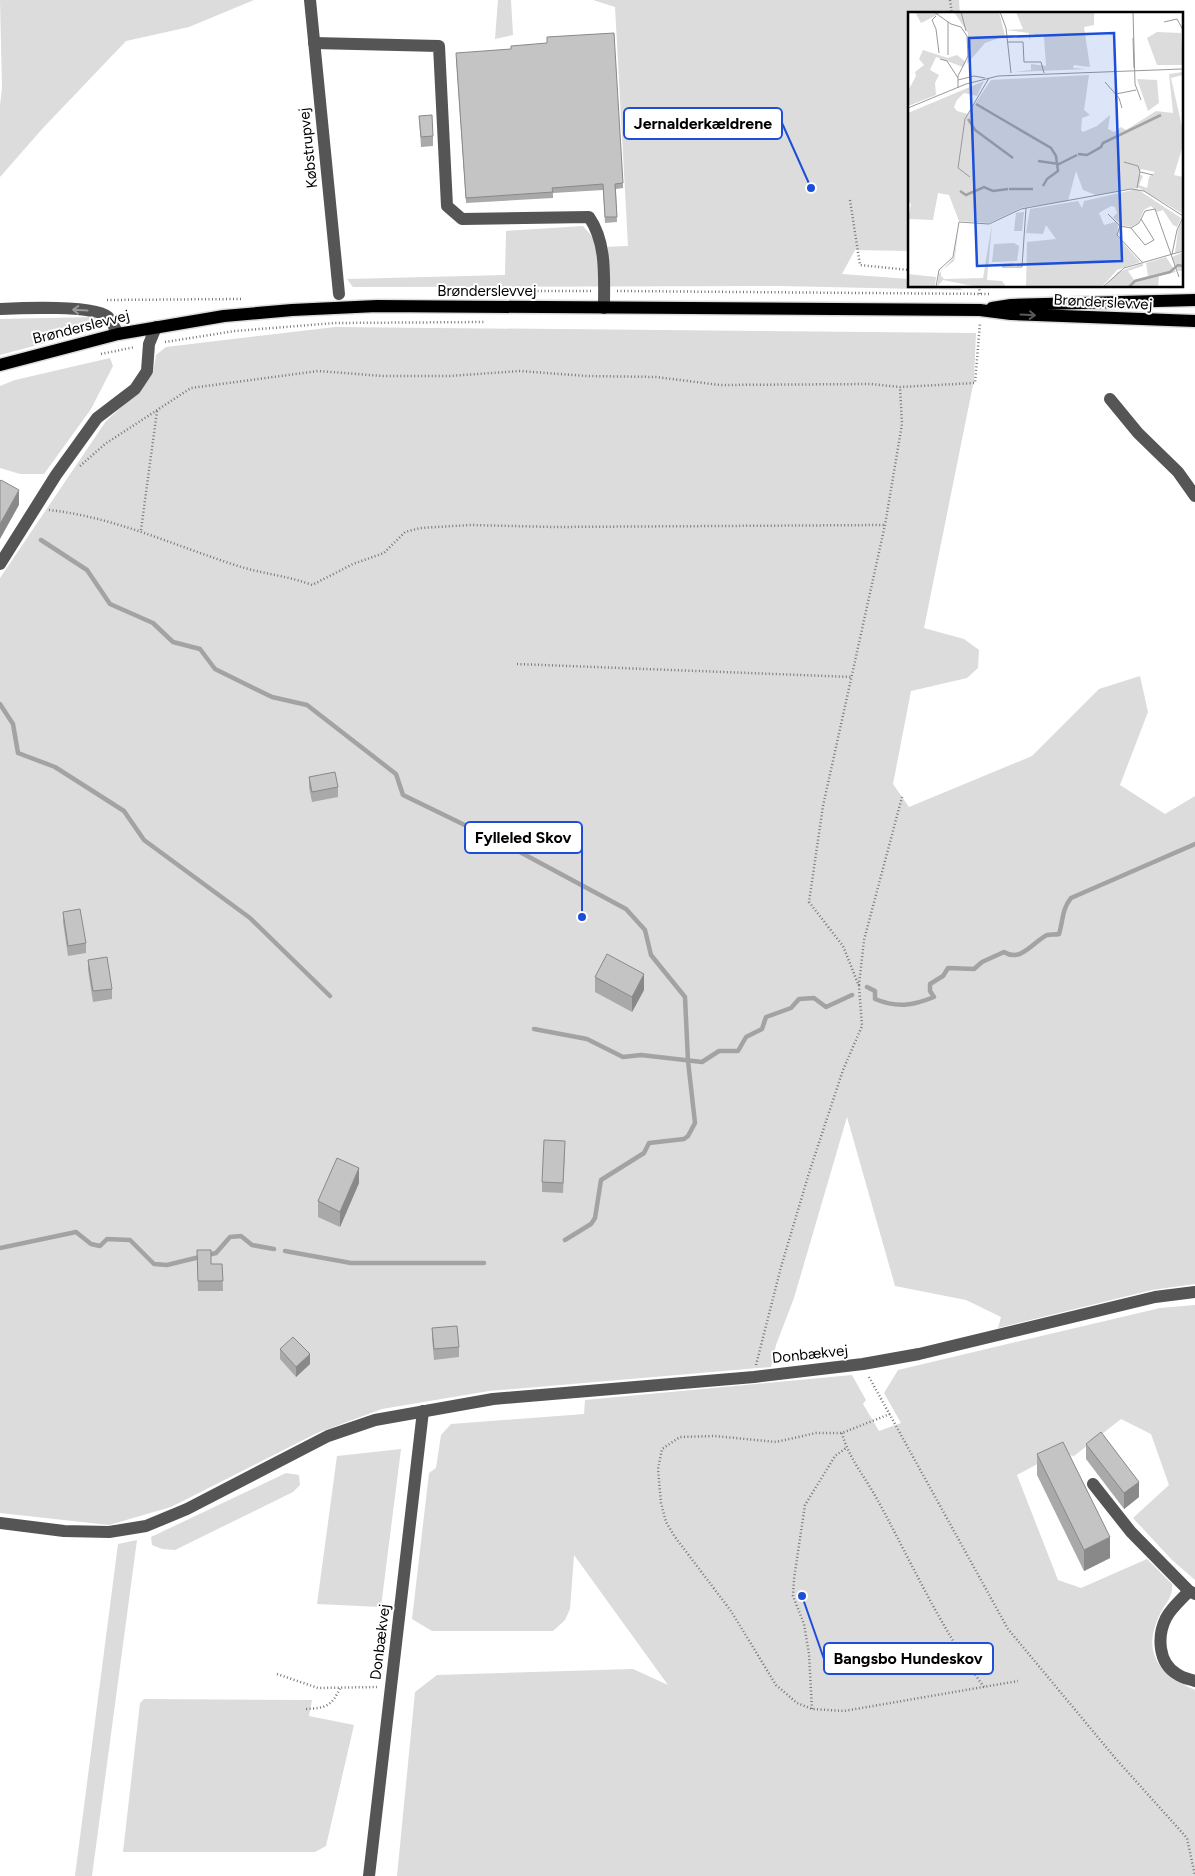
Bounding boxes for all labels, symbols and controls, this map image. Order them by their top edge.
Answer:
inset map [908,12,1182,288]
street label: Købstrupvej [295,107,321,189]
callout: Jernalderkældrene [624,108,782,139]
text: Jernalderkældrene [634,114,772,133]
street label: Brønderslevvej [437,282,537,300]
street label: Brønderslevvej [1053,290,1153,314]
street label: Brønderslevvej [31,306,131,348]
one-way arrow [73,306,89,315]
one-way arrow [1020,311,1036,320]
callout: Fylleled Skov [465,822,582,853]
text: Fylleled Skov [475,828,571,847]
street label: Donbækvej [771,1341,849,1367]
street label: Donbækvej [366,1603,394,1681]
callout: Bangsbo Hundeskov [824,1643,993,1674]
text: Bangsbo Hundeskov [833,1649,983,1668]

